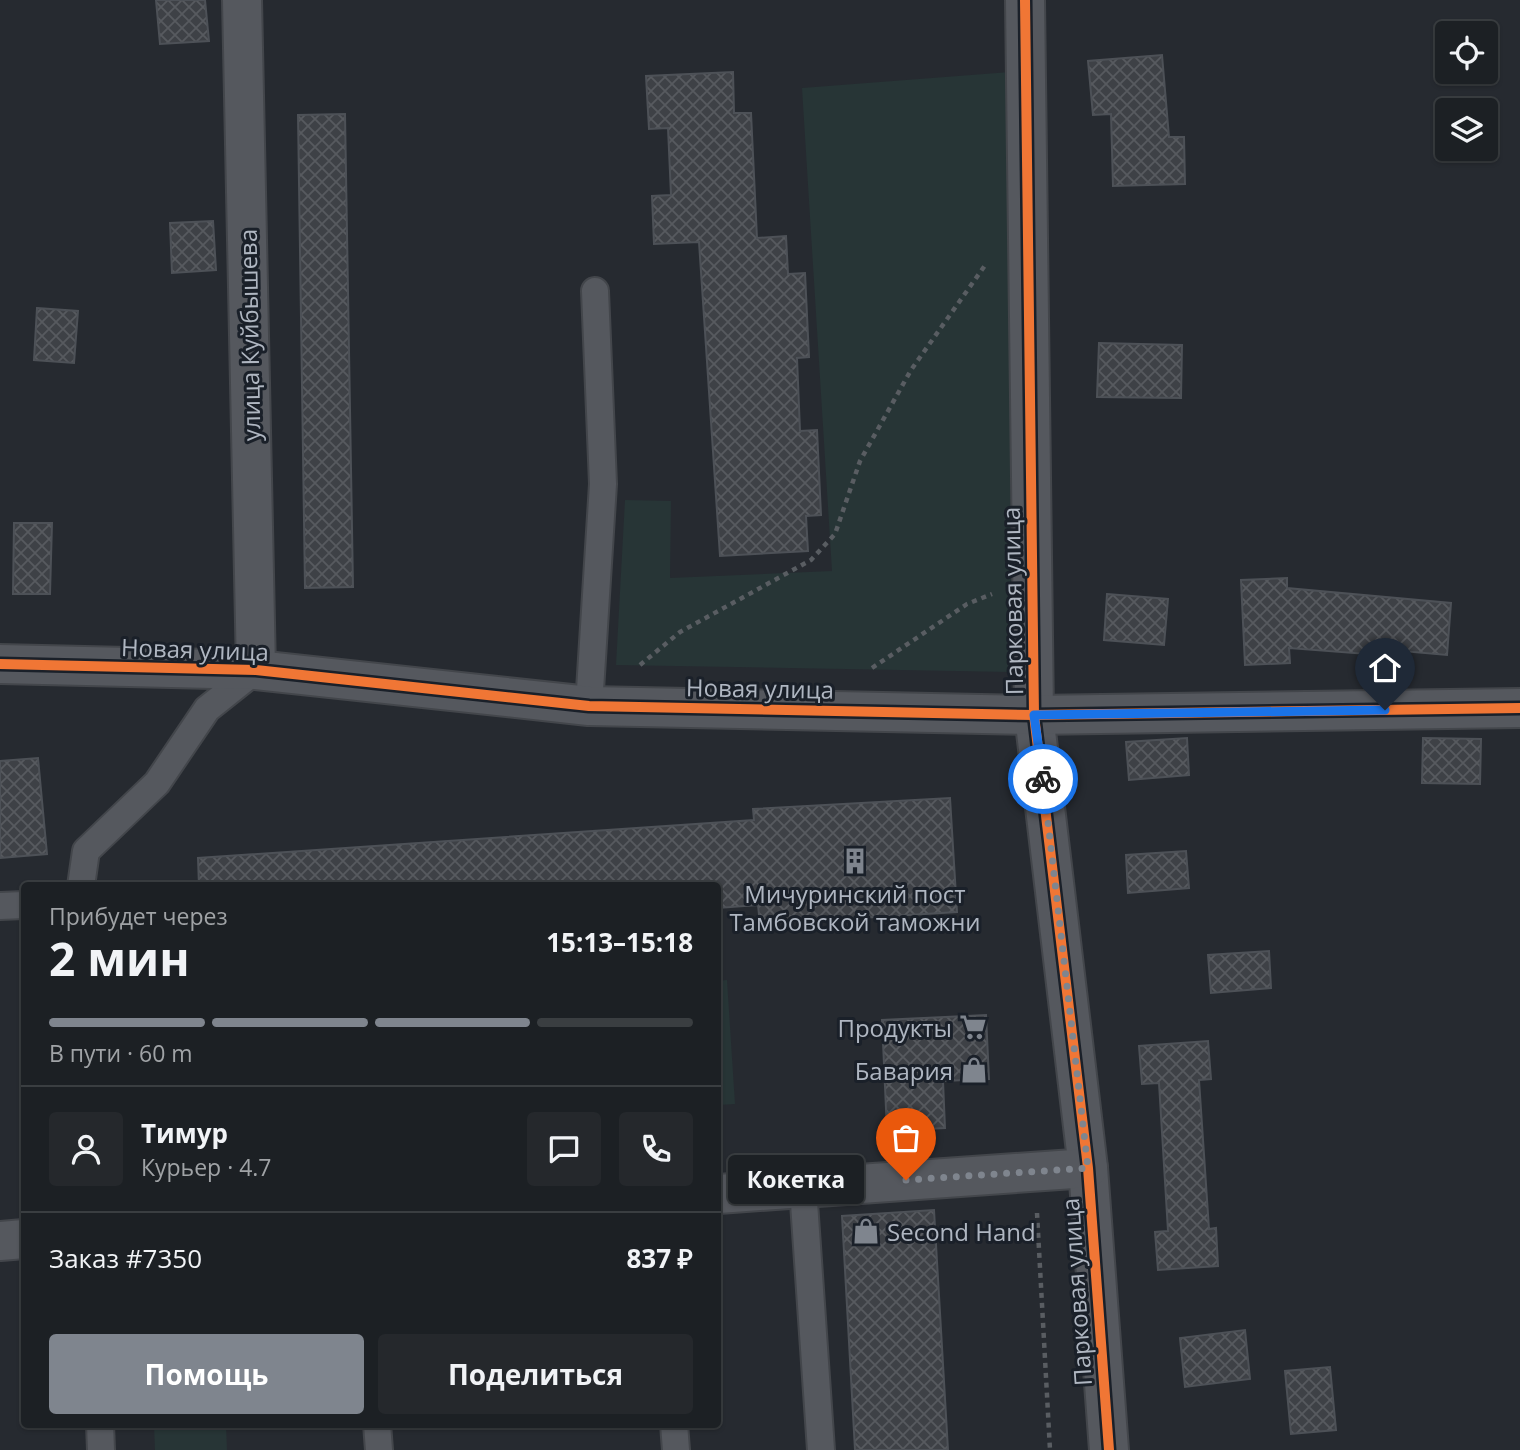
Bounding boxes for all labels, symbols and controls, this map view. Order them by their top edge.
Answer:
map controls [1435,21,1498,161]
button: locate [1435,21,1498,84]
button: layers [1435,98,1498,161]
street label: улица Куйбышева [231,229,267,441]
street label: Парковая улица [994,507,1030,695]
street label: Новая улица [120,630,270,668]
pin [1355,638,1415,710]
icon: home [1366,649,1404,687]
street label: Новая улица [686,670,834,706]
courier [1008,744,1078,814]
icon: bike [1024,760,1062,798]
building icon: Мичуринский пост Тамбовской таможни [840,846,870,876]
place label: Мичуринский пост Тамбовской таможни [729,877,981,938]
text: Прибудет через [49,900,228,932]
text: 15:13–15:18 [546,924,693,960]
text: 2 мин [49,927,190,989]
place label: Продукты [837,1011,952,1044]
supermarket icon: Продукты [958,1012,988,1042]
text: В пути · 60 m [49,1037,193,1069]
place label: Бавария [855,1054,953,1087]
shop icon: Бавария [959,1055,989,1085]
pin [876,1108,936,1180]
button: person [49,1112,123,1186]
button: chat [527,1112,601,1186]
button: phone [619,1112,693,1186]
text: Тимур [141,1115,228,1151]
icon: bag [887,1119,925,1157]
text: Курьер · 4.7 [141,1151,272,1183]
callout: Кокетка [727,1156,864,1204]
text: Кокетка [747,1163,845,1195]
street label: Парковая улица [1053,1197,1099,1387]
place label: Second Hand [887,1215,1036,1248]
shop icon: Second Hand [851,1216,881,1246]
text: Заказ #7350 [49,1240,202,1276]
text: 837 ₽ [627,1240,693,1276]
button: Помощь [49,1334,364,1414]
button: Поделиться [378,1334,693,1414]

